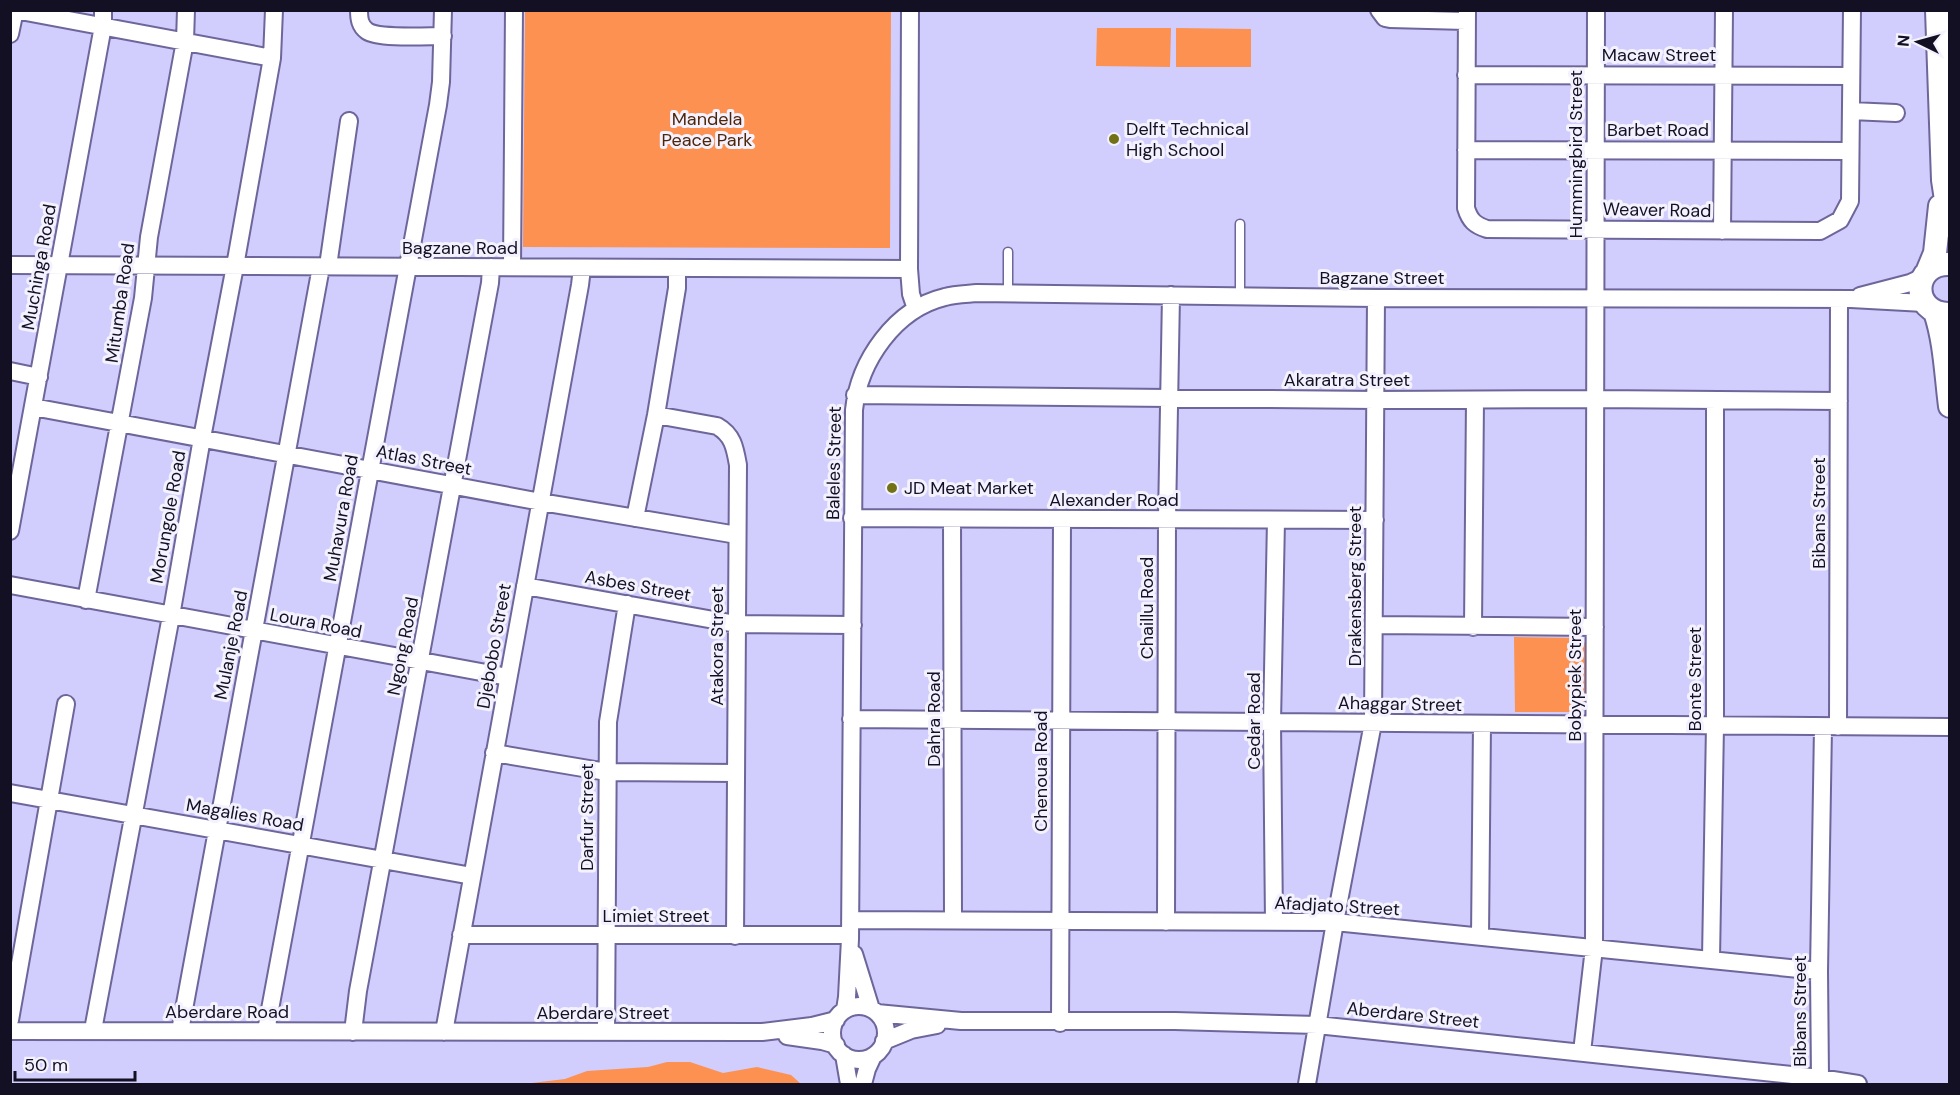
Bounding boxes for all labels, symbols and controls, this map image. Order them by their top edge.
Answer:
north arrow [1888,12,1948,72]
text: N [1893,34,1915,47]
street label: Macaw Street [1602,43,1716,67]
street label: Hummingbird Street [1564,70,1588,238]
park label: Mandela Peace Park [662,107,752,152]
place label: Delft Technical High School [1126,117,1249,162]
street label: Barbet Road [1607,118,1709,142]
marker: Delft Technical High School [1107,132,1121,146]
street label: Weaver Road [1602,197,1712,223]
street label: Muchinga Road [16,202,62,332]
street label: Bagzane Road [402,236,518,260]
street label: Mitumba Road [100,242,140,364]
street label: Bagzane Street [1319,266,1445,290]
street label: Akaratra Street [1284,368,1410,392]
street label: Baleles Street [821,406,847,520]
street label: Atlas Street [374,439,474,481]
street label: Morungole Road [145,449,191,585]
street label: Muhavura Road [318,453,364,583]
street label: Bibans Street [1807,457,1831,569]
place label: JD Meat Market [904,476,1034,500]
marker: JD Meat Market [885,481,899,495]
street label: Alexander Road [1049,488,1179,512]
street label: Drakensberg Street [1343,506,1367,666]
street label: Chaillu Road [1135,557,1159,659]
street label: Asbes Street [583,565,693,607]
street label: Djebobo Street [471,582,517,710]
street label: Atakora Street [705,586,729,706]
street label: Mulanje Road [209,588,253,702]
street label: Ngong Road [382,595,424,697]
street label: Loura Road [268,602,364,644]
street label: Bobypiek Street [1563,609,1587,741]
street label: Bonte Street [1683,627,1707,731]
street label: Dahra Road [922,671,946,767]
street label: Cedar Road [1242,672,1266,770]
street label: Ahaggar Street [1338,691,1462,717]
street label: Chenoua Road [1029,710,1053,832]
street label: Darfur Street [575,763,599,871]
street label: Magalies Road [184,793,306,837]
street label: Afadjato Street [1274,891,1400,921]
street label: Limiet Street [603,904,709,928]
street label: Bibans Street [1788,955,1812,1067]
street label: Aberdare Street [1346,996,1480,1034]
street label: Aberdare Road [165,1000,289,1024]
street label: Aberdare Street [536,1001,670,1025]
scale bar [15,1044,135,1082]
text: 50 m [24,1053,68,1077]

